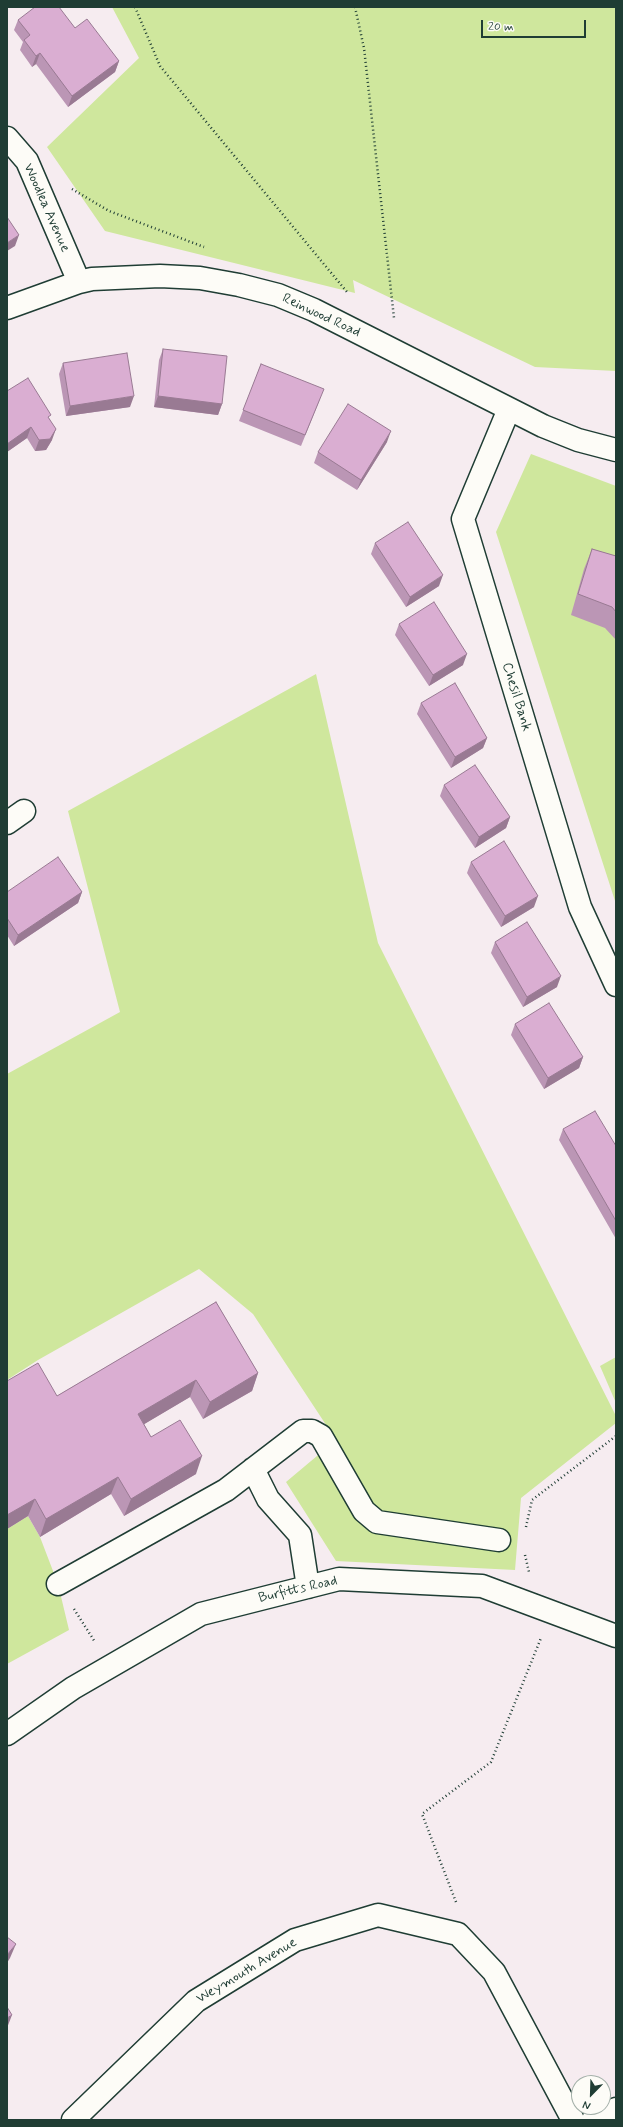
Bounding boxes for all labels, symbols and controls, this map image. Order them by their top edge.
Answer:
scale bar [483,12,588,38]
text: 20 m [488,19,514,35]
street label: Woodlea Avenue [19,161,73,255]
street label: Reinwood Road [279,291,363,341]
street label: Chesil Bank [498,661,534,733]
street label: Burfitts Road [257,1573,339,1607]
street label: Weymouth Avenue [194,1934,300,2008]
north arrow [571,2075,611,2115]
text: N [581,2097,593,2113]

